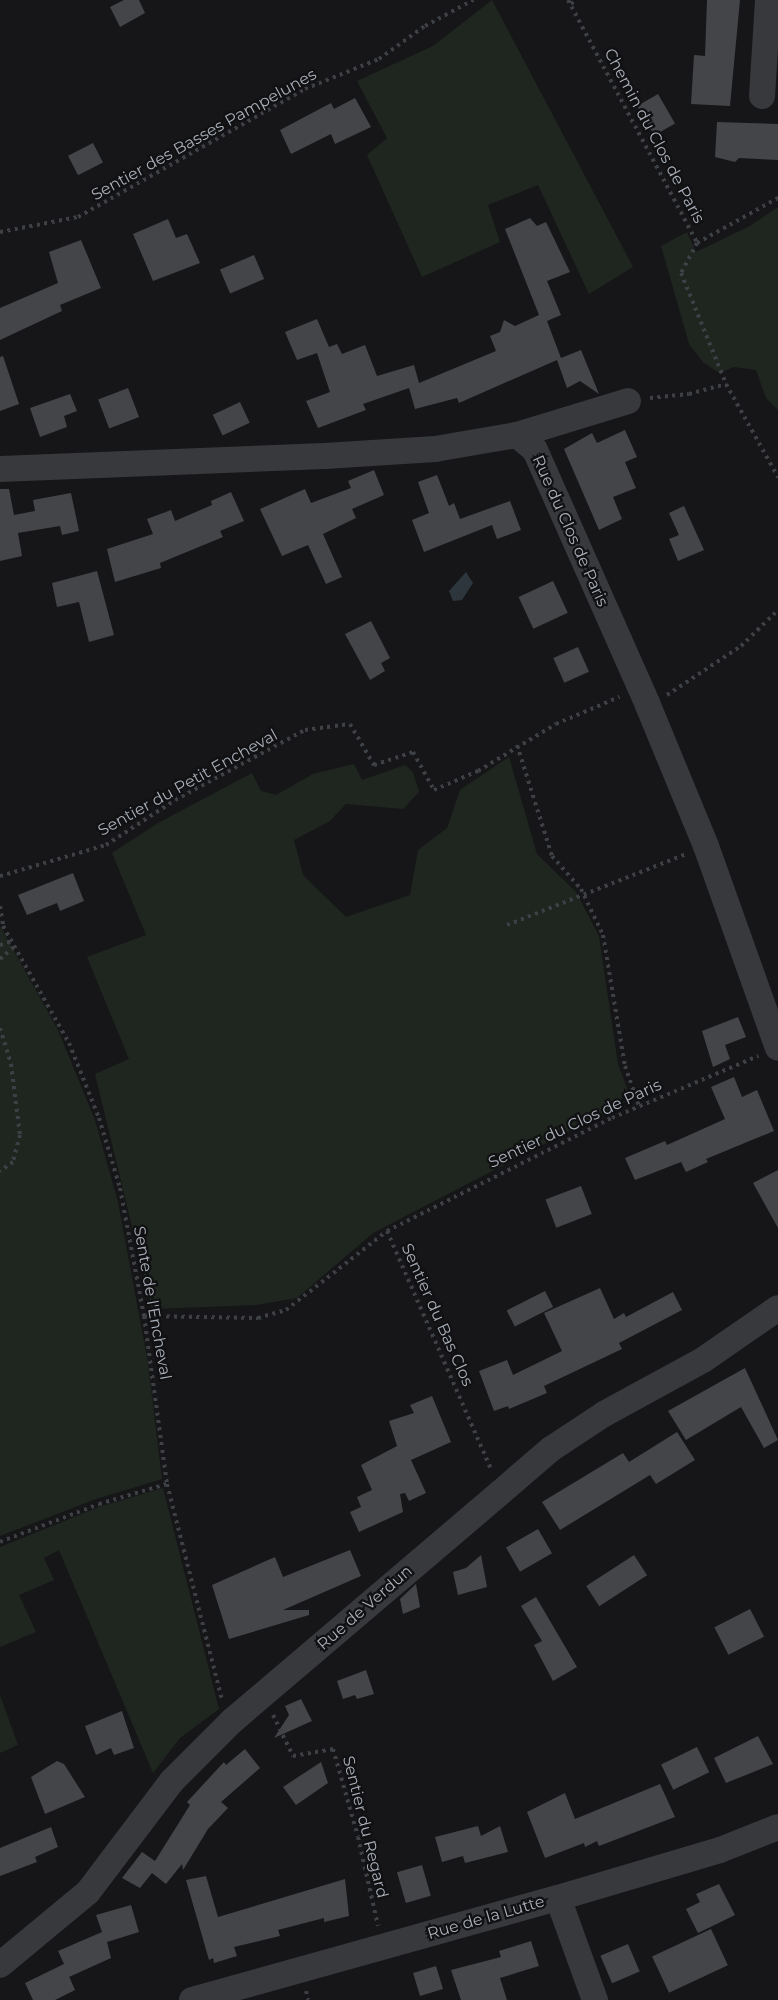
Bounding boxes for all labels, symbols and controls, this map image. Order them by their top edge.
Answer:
street label: Chemin du Clos de Paris [600,45,708,227]
street label: Sentier des Basses Pampelunes [88,65,320,205]
street label: Rue du Clos de Paris [528,452,612,610]
street label: Sentier du Petit Encheval [95,726,281,840]
street label: Sentier du Clos de Paris [485,1075,665,1173]
street label: Sente de l'Encheval [129,1225,175,1381]
street label: Sentier du Bas Clos [397,1241,477,1389]
street label: Rue de Verdun [314,1562,416,1654]
street label: Sentier du Regard [338,1754,392,1900]
street label: Rue de la Lutte [425,1892,547,1944]

